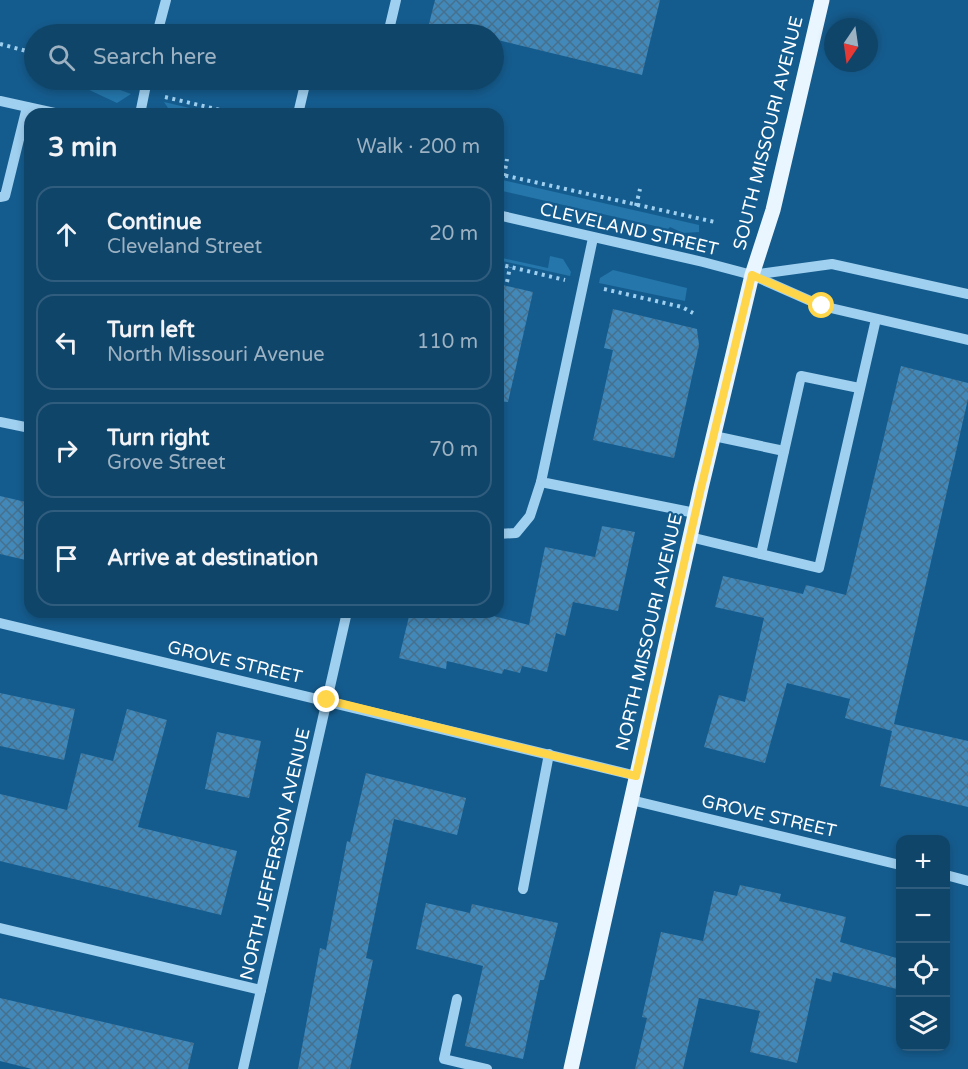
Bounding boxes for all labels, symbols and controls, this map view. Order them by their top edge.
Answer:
street label: SOUTH MISSOURI AVENUE [728,14,808,252]
north arrow [824,18,878,72]
search box [24,24,504,90]
icon: search [45,41,78,74]
text: Search here [93,44,217,70]
text: 3 min [48,132,117,163]
text: Walk · 200 m [357,135,480,159]
street label: CLEVELAND STREET [538,198,720,260]
text: Continue [107,209,202,235]
icon: ahead [50,218,83,251]
text: 20 m [429,222,478,246]
text: Cleveland Street [107,235,262,259]
route start [808,292,834,318]
text: Turn left [107,317,195,343]
icon: left [50,326,83,359]
text: 110 m [417,330,478,354]
text: North Missouri Avenue [107,343,325,367]
text: Turn right [107,425,209,451]
icon: right [50,434,83,467]
text: 70 m [429,438,478,462]
text: Grove Street [107,451,226,475]
street label: NORTH MISSOURI AVENUE [611,511,687,753]
icon: arrive [50,542,83,575]
text: Arrive at destination [107,545,318,571]
street label: GROVE STREET [165,636,305,688]
route end [313,686,339,712]
street label: NORTH JEFFERSON AVENUE [235,726,315,982]
street label: GROVE STREET [699,790,839,842]
map controls [896,835,950,1051]
button: + [896,835,950,889]
button: − [896,889,950,943]
button: locate [896,943,950,997]
button: layers [896,997,950,1051]

